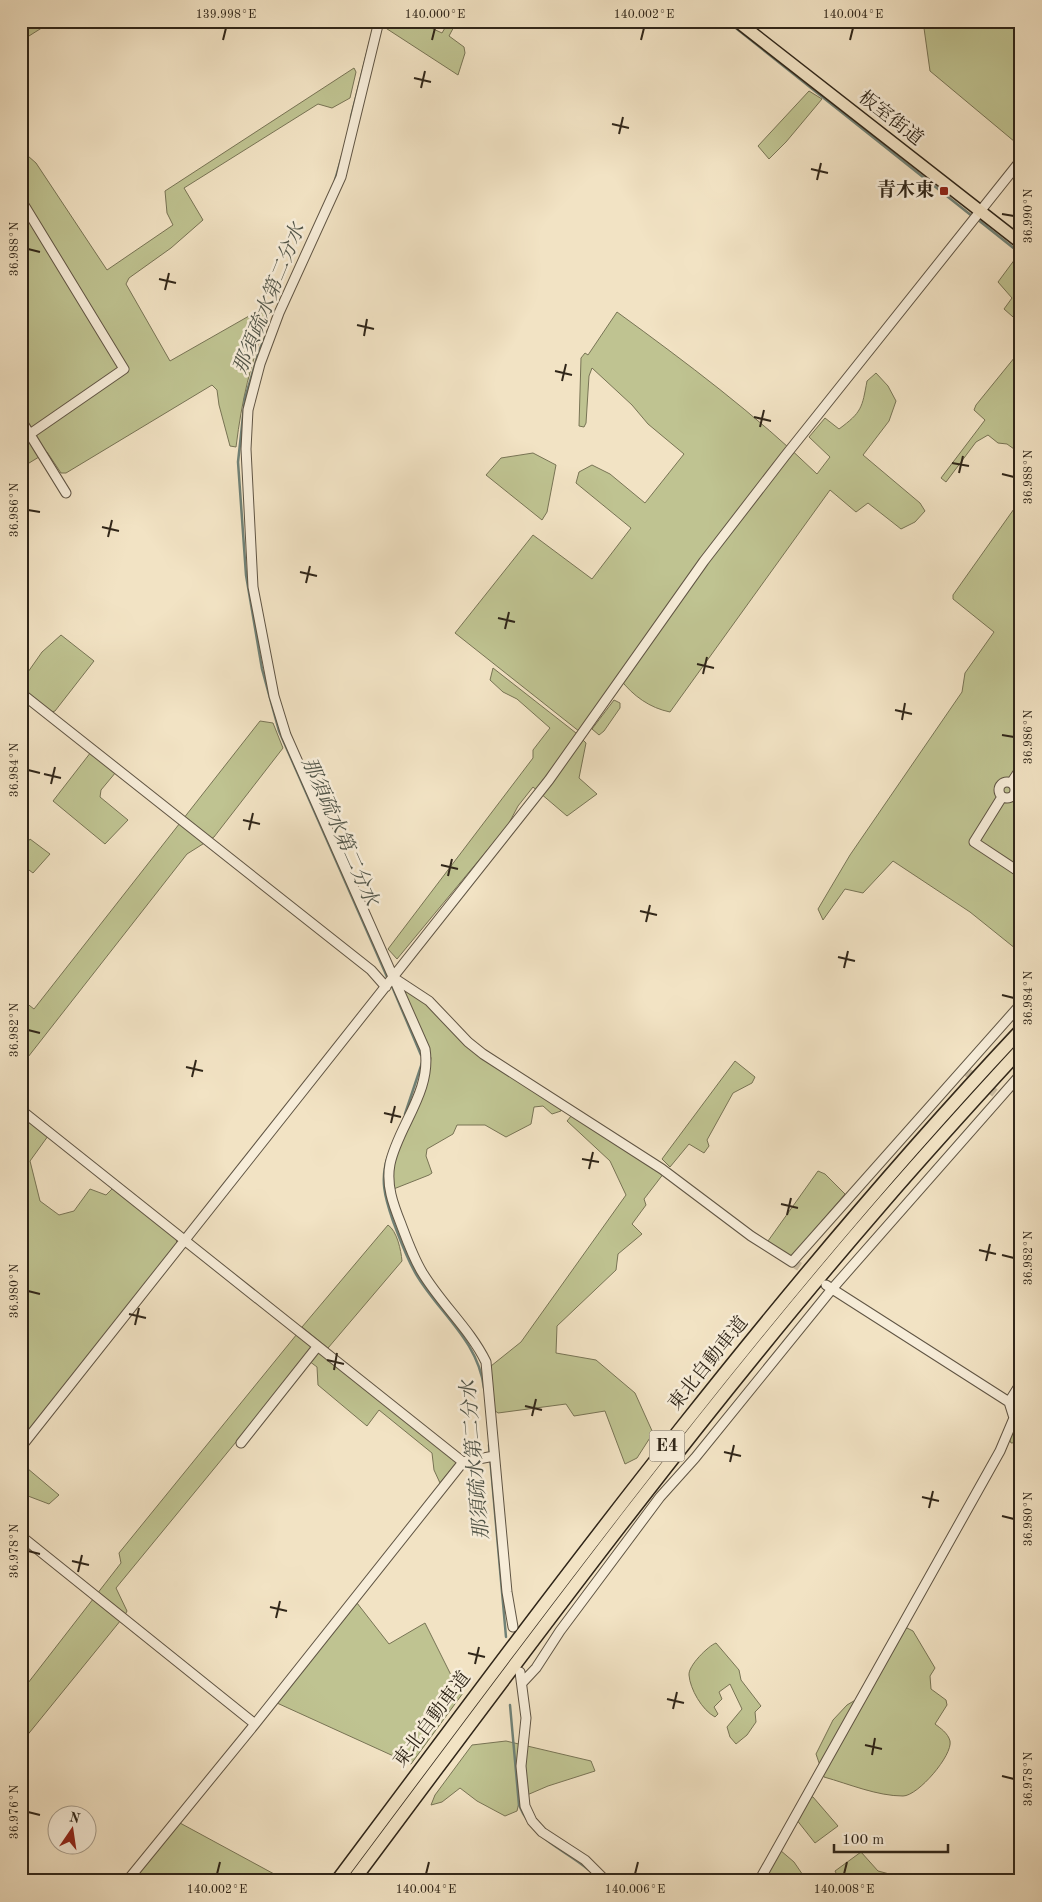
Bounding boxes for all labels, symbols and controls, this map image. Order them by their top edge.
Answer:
text: 139.998°E [196,9,256,21]
text: 140.000°E [405,9,465,21]
text: 140.002°E [614,9,674,21]
text: 140.004°E [823,9,883,21]
street label: 板室街道 [854,87,927,150]
place label: 青木東 [877,179,934,201]
marker: 青木東 [938,185,950,197]
text: 36.990°N [1023,189,1035,243]
water label: 那須疏水第二分水 [229,218,310,377]
text: 36.988°N [9,222,21,276]
text: 36.988°N [1023,450,1035,504]
text: 36.986°N [9,483,21,537]
text: 36.986°N [1023,710,1035,764]
text: 36.984°N [9,743,21,797]
water label: 那須疏水第二分水 [297,754,383,911]
text: 36.984°N [1023,971,1035,1025]
text: 36.982°N [9,1003,21,1057]
text: 36.982°N [1023,1231,1035,1285]
text: 36.980°N [9,1264,21,1318]
street label: 東北自動車道 [663,1312,752,1414]
water label: 那須疏水第二分水 [457,1377,493,1541]
road number: E4 [650,1430,684,1462]
text: 36.980°N [1023,1492,1035,1546]
text: 36.978°N [9,1524,21,1578]
street label: 東北自動車道 [389,1667,475,1771]
text: 36.978°N [1023,1752,1035,1806]
text: 36.976°N [9,1785,21,1839]
north arrow [48,1804,98,1854]
text: N [68,1810,82,1826]
scale bar [834,1822,948,1854]
text: 100 m [842,1833,884,1848]
text: 140.002°E [187,1884,247,1896]
text: 140.004°E [396,1884,456,1896]
text: 140.006°E [605,1884,665,1896]
text: 140.008°E [814,1884,874,1896]

